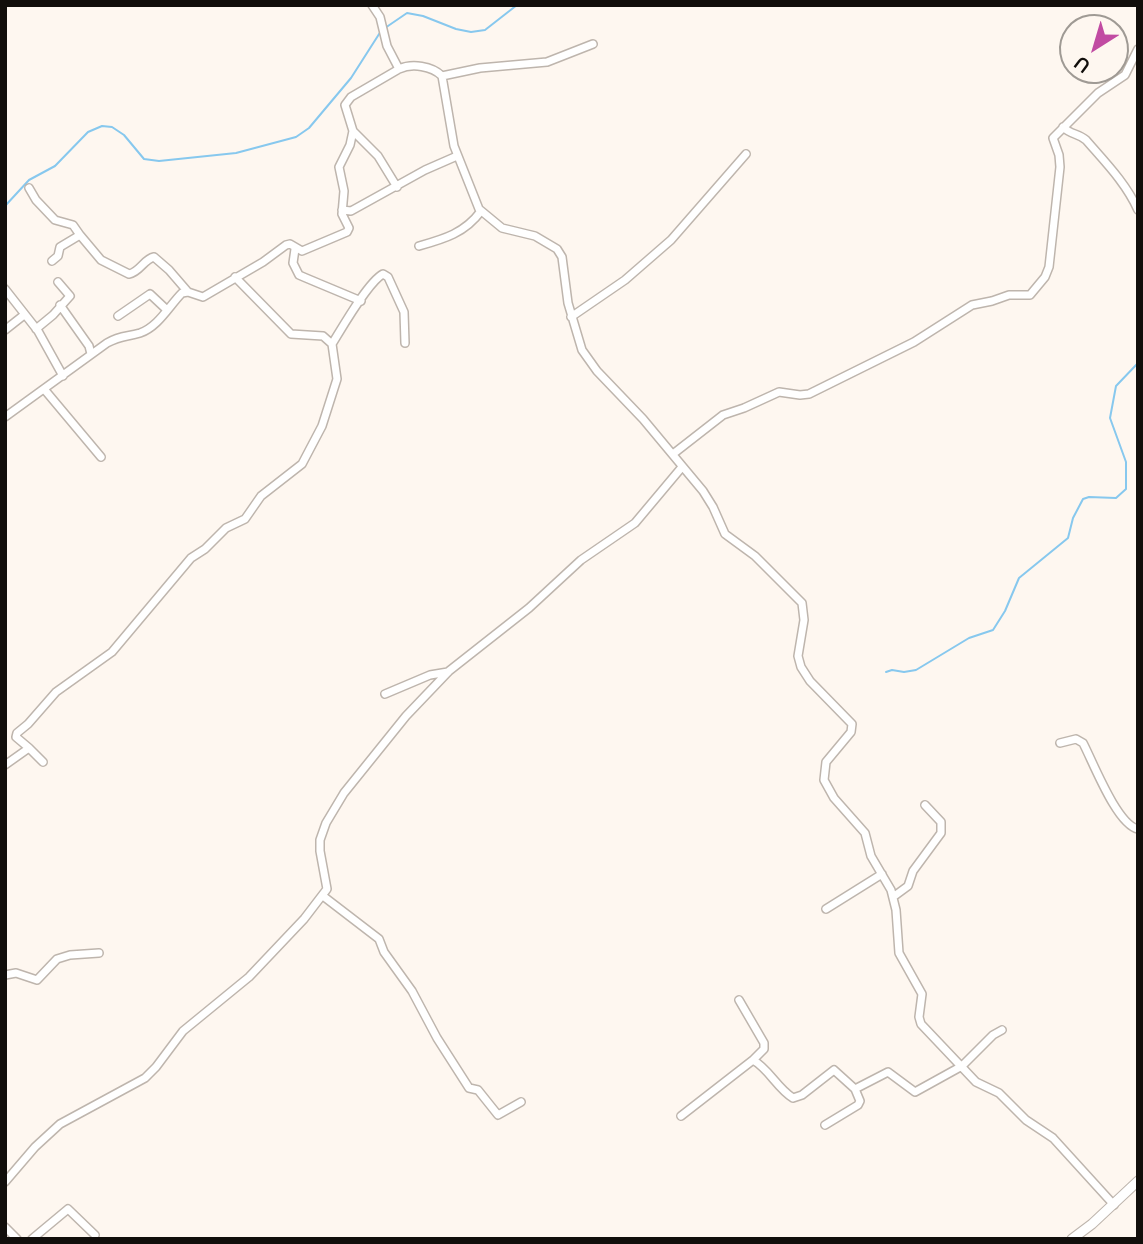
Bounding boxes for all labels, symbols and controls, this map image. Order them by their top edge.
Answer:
north arrow [1059,14,1129,84]
text: U [1069,50,1096,79]

